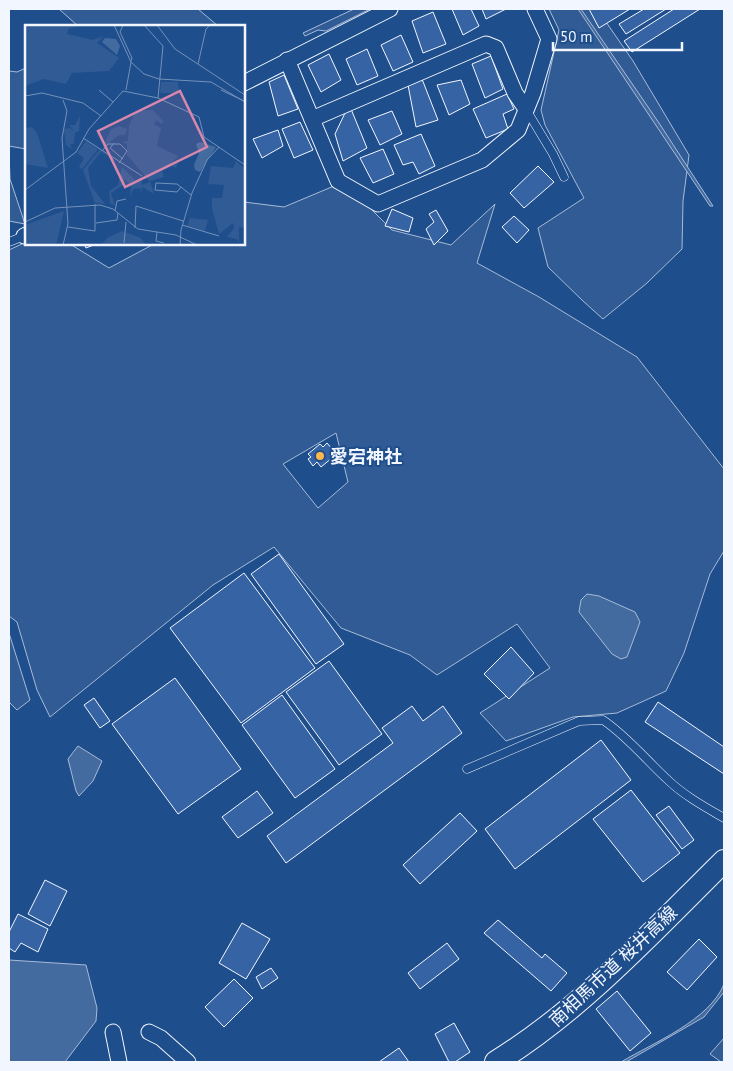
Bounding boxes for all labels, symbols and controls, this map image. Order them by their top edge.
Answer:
scale bar [553,20,682,52]
inset map [25,25,245,245]
text: 50 m [560,27,593,46]
place label: 愛宕神社 [330,445,402,468]
marker: 愛宕神社 [314,450,326,462]
street label: 南相馬市道 桜井高線 [544,901,682,1031]

